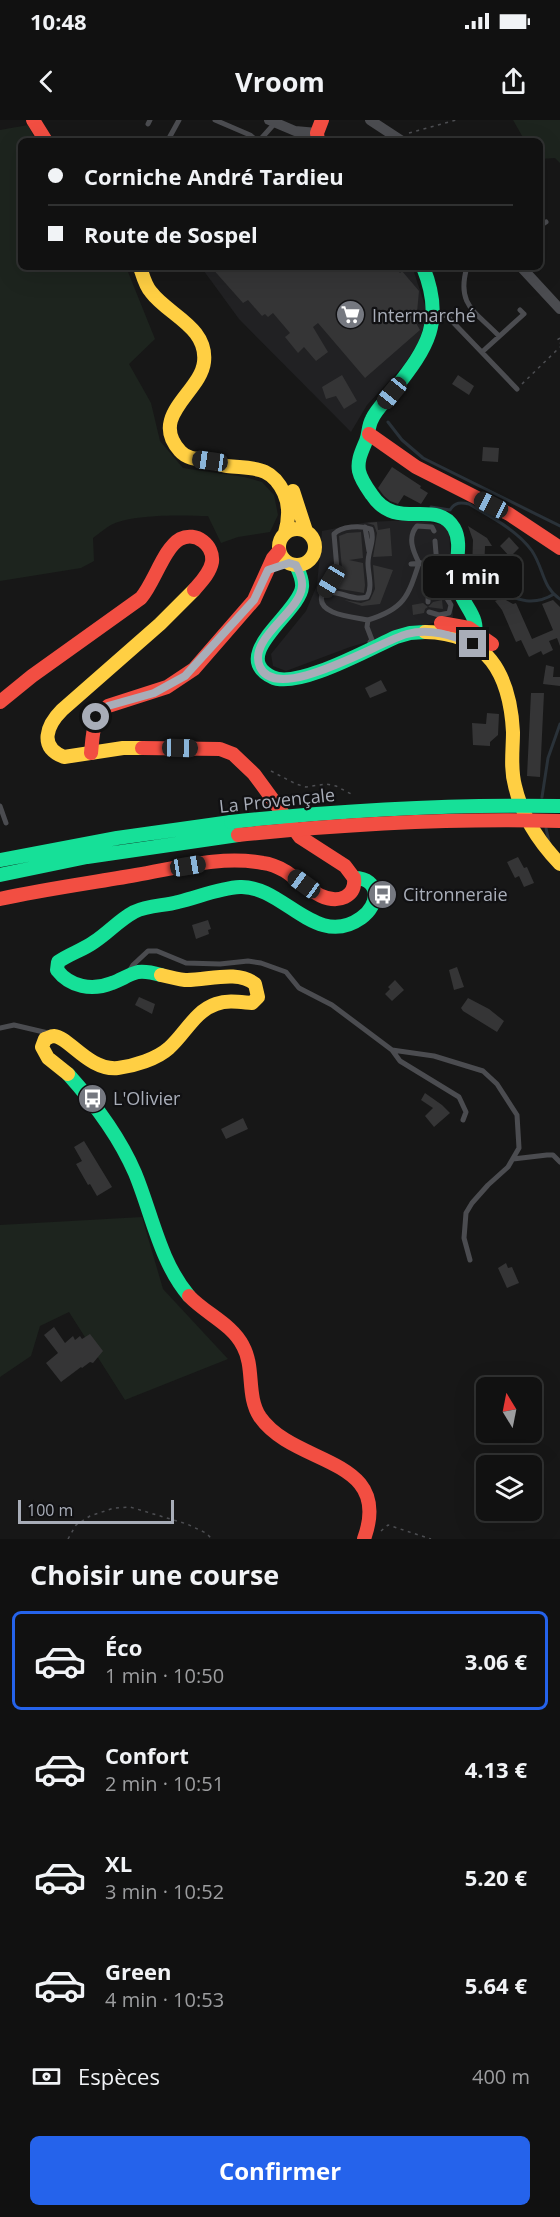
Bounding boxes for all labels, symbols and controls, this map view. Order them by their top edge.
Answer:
text: 10:48 [30,6,87,36]
text: Vroom [235,63,325,100]
icon: back [30,65,63,98]
icon: share [497,65,530,98]
text: Corniche André Tardieu [84,161,344,191]
text: Route de Sospel [84,219,258,249]
supermarket icon: Intermarché [335,299,367,331]
place label: Intermarché [372,303,476,327]
car [374,373,410,413]
car [191,450,229,472]
car [471,489,511,521]
callout: 1 min [424,557,522,599]
car [314,561,348,601]
text: 1 min [445,563,500,590]
route end [459,630,486,657]
route start [82,703,109,730]
car [162,739,198,757]
street label: La Provençale [218,782,336,818]
car [169,854,207,878]
car [284,866,324,902]
bus stop icon: Citronneraie [366,878,398,910]
place label: Citronneraie [403,882,508,906]
bus stop icon: L'Olivier [76,1082,108,1114]
place label: L'Olivier [113,1086,181,1110]
north arrow [476,1377,542,1443]
map controls [476,1377,542,1521]
button: layers [476,1455,542,1521]
scale bar [18,1497,174,1524]
text: 100 m [27,1499,73,1521]
text: Choisir une course [30,1556,279,1593]
text: Éco [105,1632,142,1662]
icon: car [33,1634,87,1688]
text: 3.06 € [465,1646,527,1676]
text: 1 min · 10:50 [105,1662,224,1689]
text: Confort [105,1740,189,1770]
icon: car [33,1742,87,1796]
text: 4.13 € [465,1754,527,1784]
text: 2 min · 10:51 [105,1770,224,1797]
text: XL [105,1848,132,1878]
icon: car [33,1850,87,1904]
text: 5.20 € [465,1862,527,1892]
text: 3 min · 10:52 [105,1878,224,1905]
text: Green [105,1956,171,1986]
icon: car [33,1958,87,2012]
text: 5.64 € [465,1970,527,2000]
text: 4 min · 10:53 [105,1986,224,2013]
icon: cash [30,2060,63,2093]
text: Espèces [78,2061,160,2091]
text: 400 m [472,2063,530,2090]
button: Confirmer [30,2136,530,2205]

